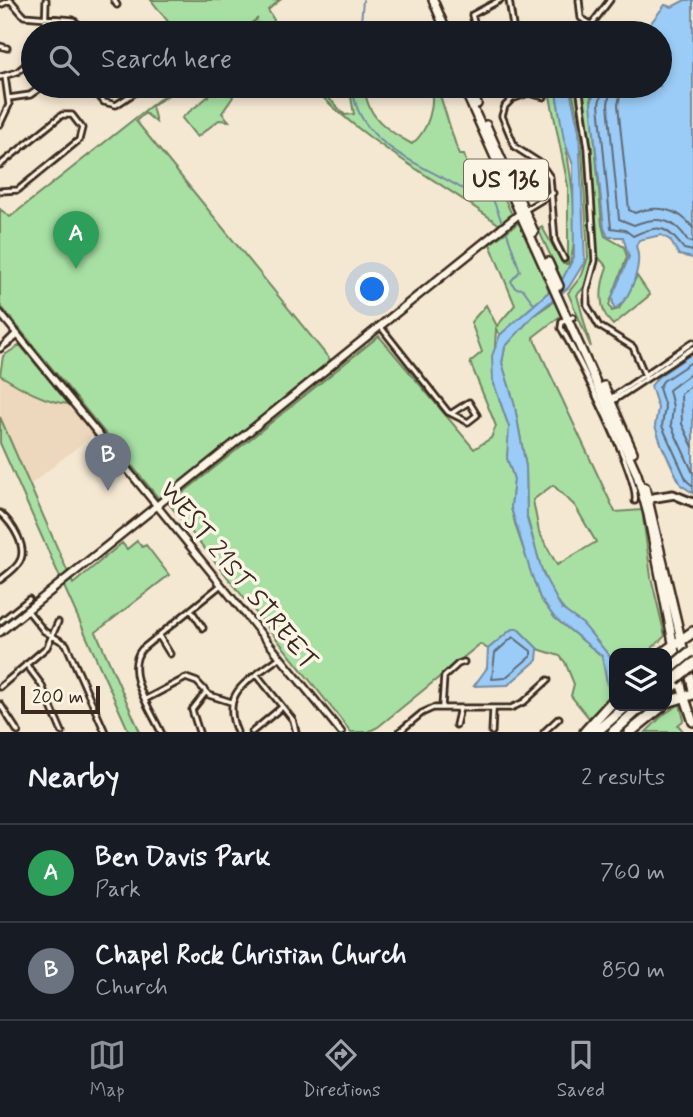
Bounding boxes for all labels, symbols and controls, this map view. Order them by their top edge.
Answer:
search box [21,21,672,98]
icon: search [45,41,83,79]
text: Search here [101,43,232,77]
road number: US 136 [464,160,548,200]
pin: A [53,211,99,269]
your location [355,272,389,306]
pin: B [85,433,131,491]
street label: WEST 21ST STREET [151,474,325,678]
map controls [609,648,672,711]
button: layers [609,648,672,711]
scale bar [21,683,100,715]
text: 200 m [32,685,84,710]
text: Nearby [28,758,119,797]
text: 2 results [581,763,665,793]
text: Ben Davis Park [95,841,270,875]
text: A [43,858,59,888]
text: 760 m [600,858,665,888]
text: Park [95,875,141,905]
text: Chapel Rock Christian Church [95,939,407,973]
text: B [44,956,58,986]
text: 850 m [601,956,665,986]
text: Church [95,973,168,1003]
tab: Map [88,1036,126,1103]
tab: Directions [302,1036,381,1103]
tab: Saved [557,1036,605,1103]

